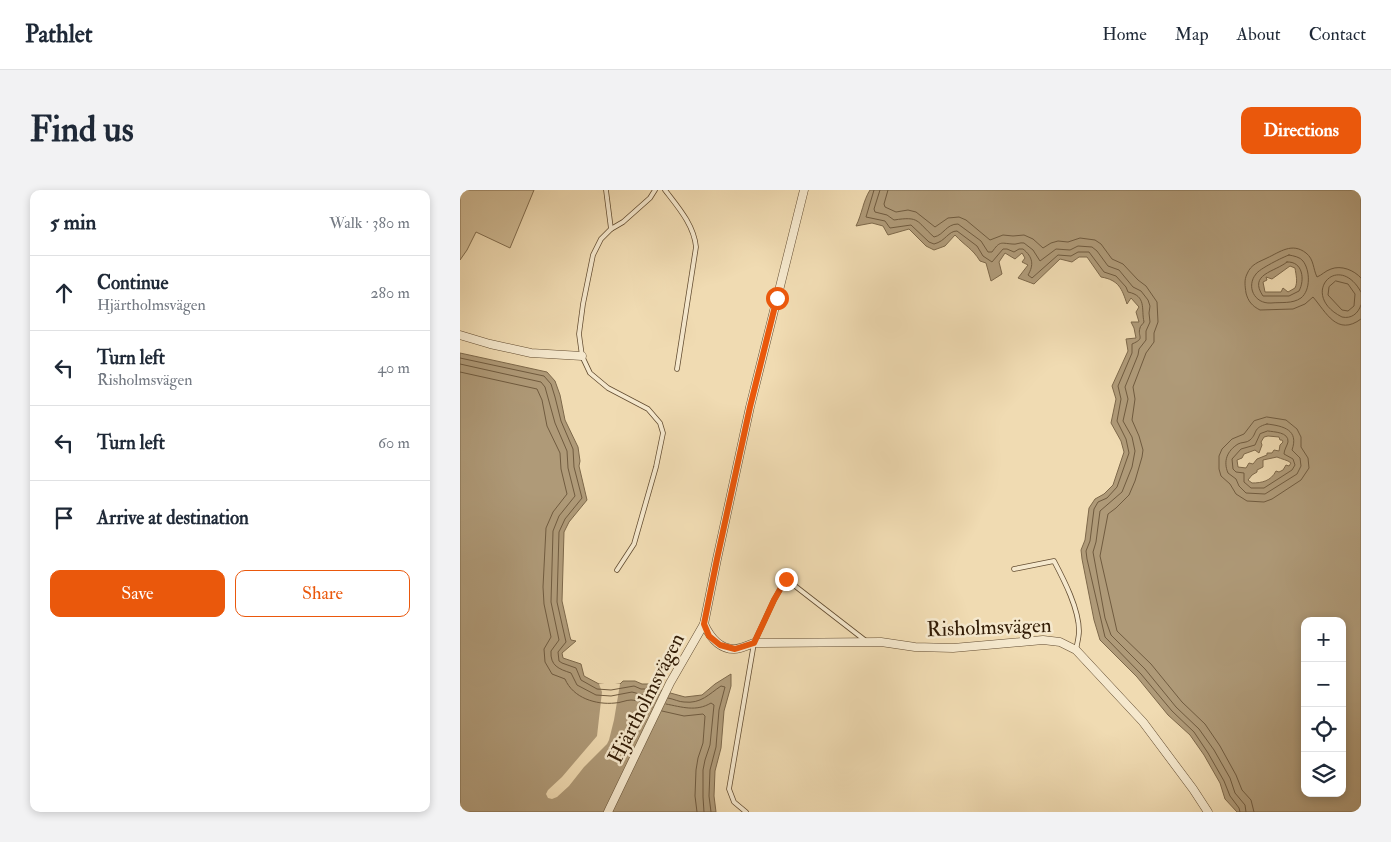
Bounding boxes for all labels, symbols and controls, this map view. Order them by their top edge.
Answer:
text: Pathlet [25,19,93,50]
text: Home [1102,23,1147,46]
text: Map [1175,23,1209,46]
text: About [1237,23,1281,46]
text: Contact [1309,23,1366,46]
button: Directions [1241,107,1361,154]
text: Find us [30,108,134,152]
text: 5 min [50,209,96,236]
text: Walk · 380 m [329,213,410,233]
text: Continue [97,271,168,295]
icon: ahead [50,279,78,307]
text: 280 m [370,283,410,303]
route start [766,287,789,310]
text: Hjärtholmsvägen [97,295,206,315]
text: Turn left [97,346,165,370]
icon: left [50,354,78,382]
text: 40 m [377,358,410,378]
text: Risholmsvägen [97,370,192,390]
icon: left [50,429,78,457]
text: Turn left [97,431,165,455]
text: 60 m [378,433,410,453]
icon: arrive [50,504,78,532]
text: Arrive at destination [97,506,249,530]
route end [775,568,798,591]
button: Save [50,570,225,617]
button: Share [235,570,410,617]
street label: Risholmsvägen [926,612,1052,643]
map controls [1301,617,1346,797]
button: + [1301,617,1346,662]
street label: Hjärtholmsvägen [602,628,691,768]
button: − [1301,662,1346,707]
button: locate [1301,707,1346,752]
button: layers [1301,752,1346,797]

